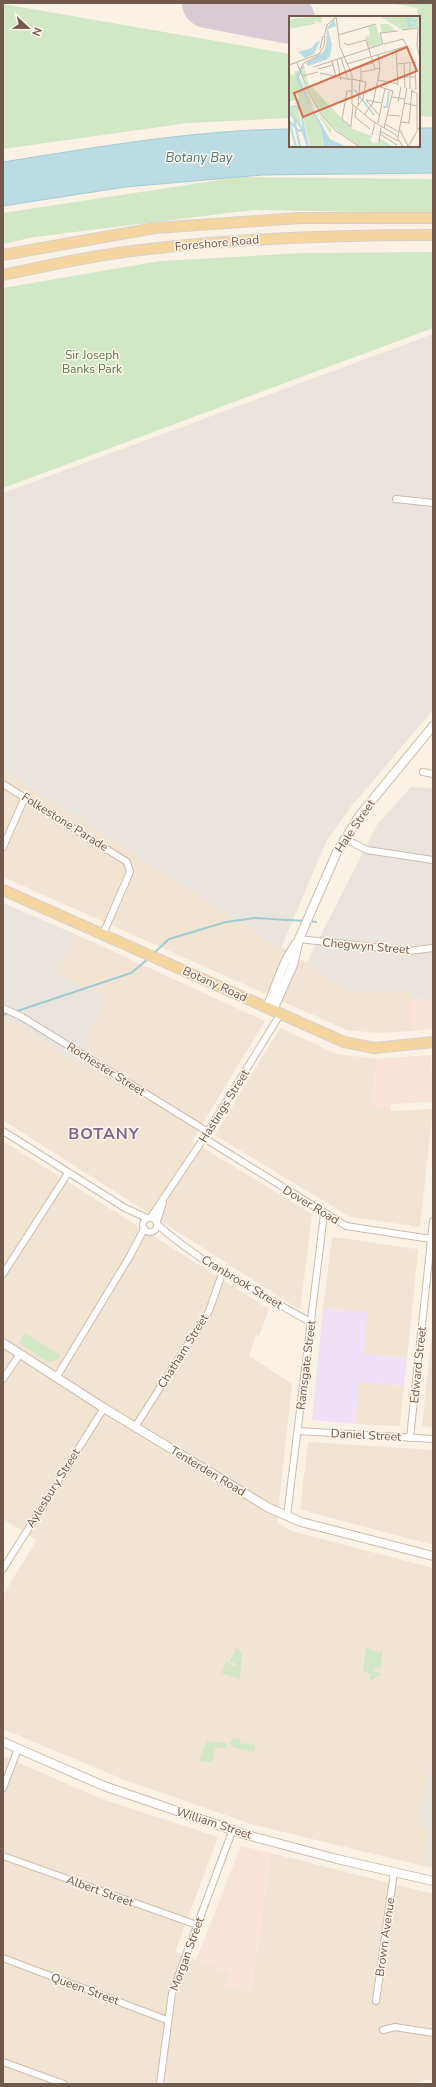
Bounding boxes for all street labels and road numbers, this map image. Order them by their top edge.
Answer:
street label: Foreshore Road [174,231,260,255]
street label: Folkestone Parade [19,789,111,855]
street label: Hale Street [331,796,379,856]
street label: Chegwyn Street [322,934,411,958]
street label: Botany Road [180,963,250,1005]
street label: Rochester Street [64,1038,149,1100]
street label: Hastings Street [195,1066,253,1146]
street label: Dover Road [280,1182,342,1228]
street label: Cranbrook Street [199,1251,286,1313]
street label: Chatham Street [154,1310,213,1391]
street label: Ramsgate Street [293,1318,320,1411]
street label: Edward Street [406,1325,430,1404]
street label: Daniel Street [330,1425,402,1445]
street label: Tenterden Road [167,1442,249,1500]
street label: Aylesbury Street [22,1445,84,1531]
street label: William Street [174,1803,254,1843]
street label: Albert Street [64,1871,137,1911]
street label: Brown Avenue [372,1896,398,1978]
street label: Morgan Street [166,1914,208,1993]
street label: Queen Street [49,1969,122,2009]

